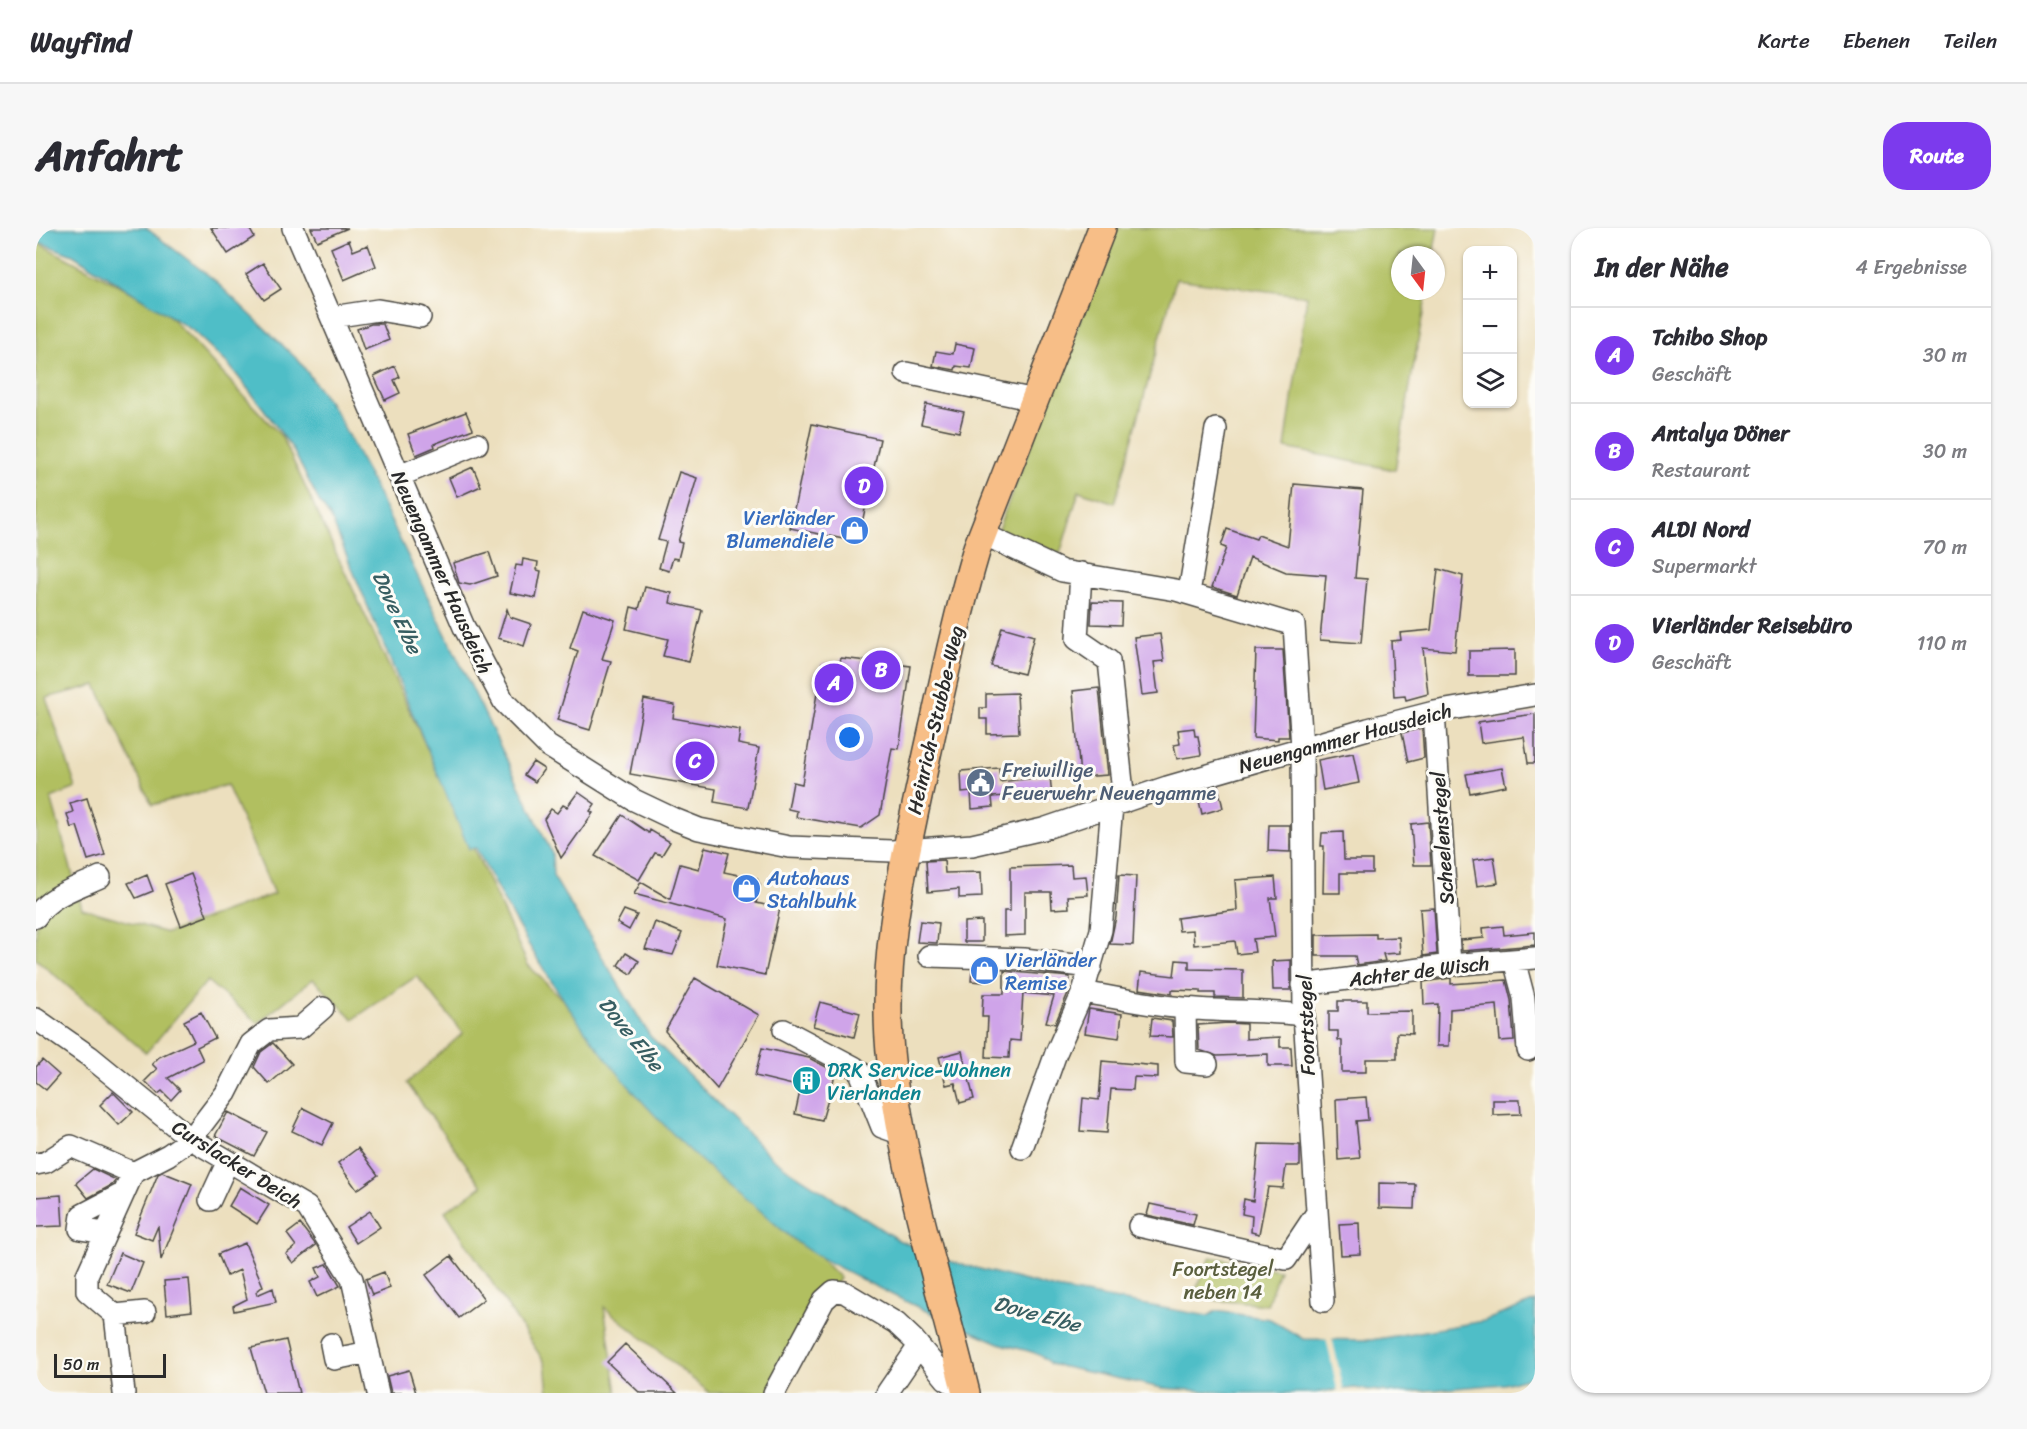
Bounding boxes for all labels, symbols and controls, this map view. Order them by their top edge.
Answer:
text: Wayfind [30,17,131,66]
text: Karte [1758,22,1810,60]
text: Ebenen [1843,22,1910,60]
text: Teilen [1943,22,1997,60]
text: Anfahrt [36,119,183,193]
button: Route [1883,122,1991,190]
text: In der Nähe [1595,244,1729,290]
north arrow [1391,246,1445,300]
map controls [1463,246,1517,408]
button: + [1463,246,1517,300]
text: 4 Ergebnisse [1856,250,1967,285]
button: − [1463,300,1517,354]
text: Tchibo Shop [1652,318,1767,357]
text: A [1608,338,1621,373]
text: 30 m [1923,338,1967,373]
button: layers [1463,354,1517,408]
text: Geschäft [1652,357,1731,392]
text: Antalya Döner [1652,414,1789,453]
text: B [1608,434,1621,469]
text: 30 m [1923,434,1967,469]
text: Restaurant [1652,453,1751,488]
pin: D [844,464,884,508]
street label: Neuengammer Hausdeich [381,465,502,680]
place label: Vierländer Blumendiele [726,501,836,559]
text: ALDI Nord [1652,510,1750,549]
shop icon: Vierländer Blumendiele [839,514,871,546]
text: C [1608,530,1621,565]
text: 70 m [1922,530,1967,565]
text: Supermarkt [1652,549,1757,584]
water label: Dove Elbe [361,564,434,662]
text: Vierländer Reisebüro [1652,606,1852,645]
street label: Heinrich-Stubbe-Weg [897,622,974,818]
text: D [1609,626,1620,661]
text: 110 m [1917,626,1967,661]
text: Geschäft [1652,645,1731,680]
pin: B [862,648,900,692]
pin: A [814,660,854,706]
street label: Neuengammer Hausdeich [1234,693,1456,784]
your location [835,723,864,752]
pin: C [676,738,714,784]
place label: Freiwillige Feuerwehr Neuengamme [1002,753,1216,811]
public building icon: Freiwillige Feuerwehr Neuengamme [965,766,997,798]
street label: Scheelenstegel [1420,769,1465,906]
place label: Autohaus Stahlbuhk [766,861,857,919]
shop icon: Autohaus Stahlbuhk [730,873,762,905]
place label: Vierländer Remise [1005,943,1098,1001]
street label: Achter de Wisch [1346,946,1491,998]
shop icon: Vierländer Remise [968,955,1000,987]
street label: Foortstegel [1287,974,1326,1076]
water label: Dove Elbe [588,988,675,1082]
place label: DRK Service-Wohnen Vierlanden [827,1053,1011,1111]
building icon: DRK Service-Wohnen Vierlanden [790,1065,822,1097]
street label: Curslacker Deich [165,1110,309,1219]
park label: Foortstegel neben 14 [1173,1252,1274,1310]
water label: Dove Elbe [989,1284,1086,1344]
text: 50 m [63,1350,99,1379]
scale bar [54,1351,166,1378]

